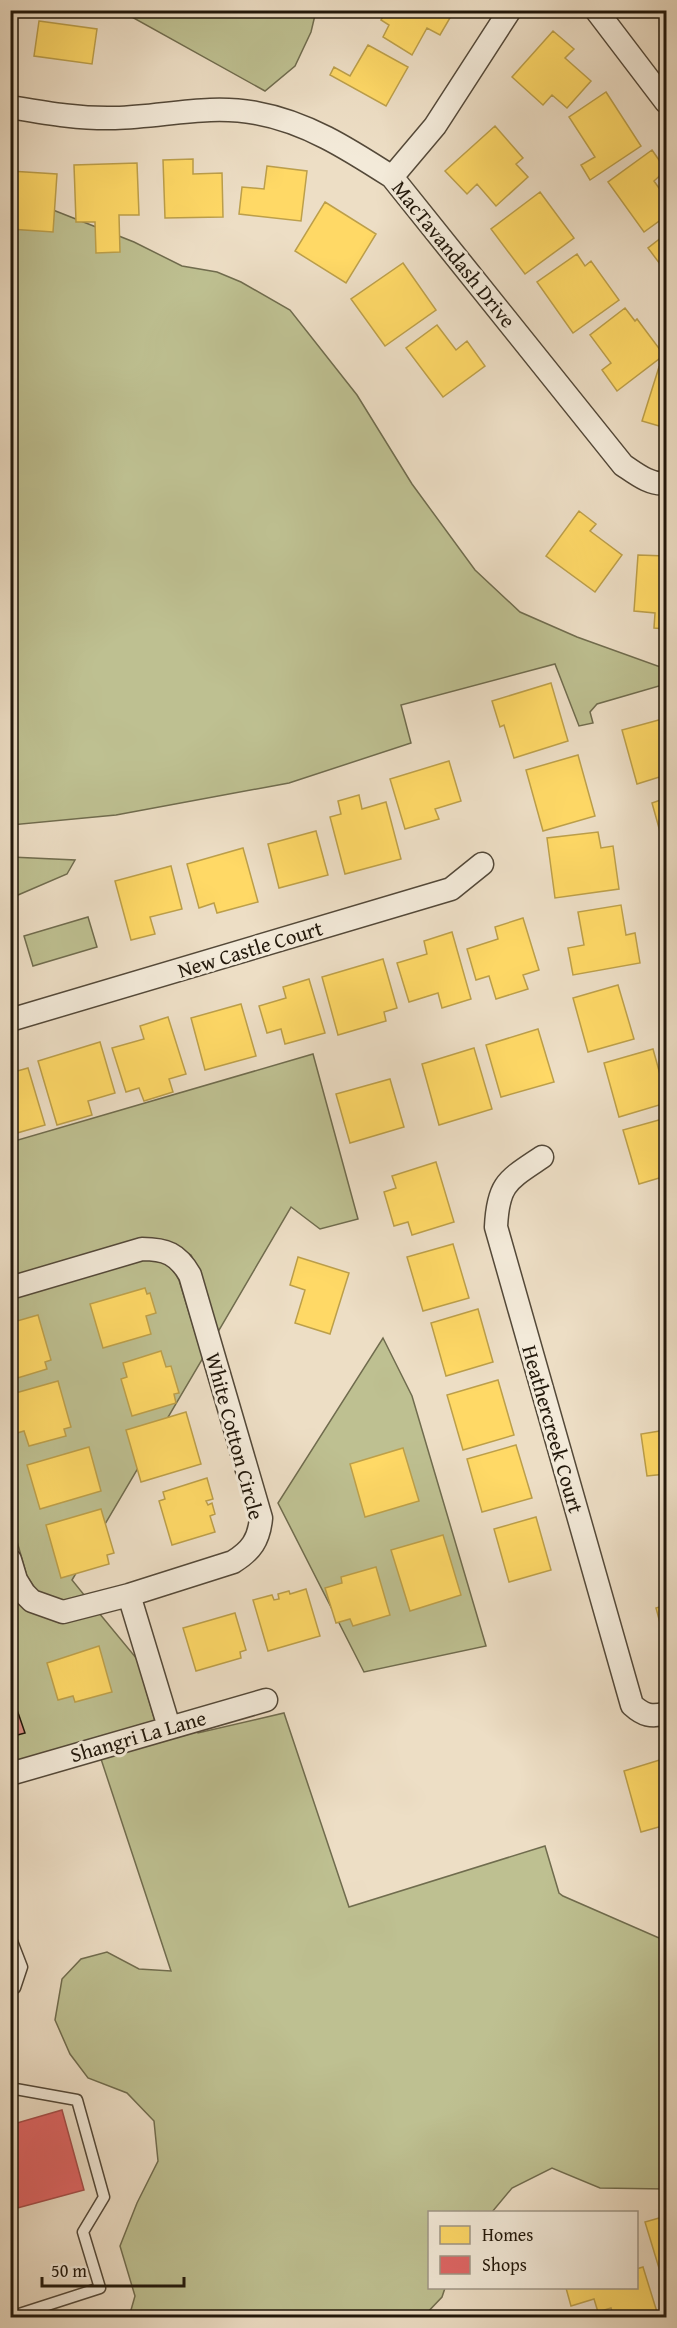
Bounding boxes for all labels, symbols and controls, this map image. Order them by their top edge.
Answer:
street label: MacTavandash Drive [385,174,523,334]
street label: New Castle Court [174,912,327,986]
street label: Heathercreek Court [514,1341,592,1517]
street label: White Cotton Circle [198,1349,272,1523]
street label: Shangri La Lane [66,1702,210,1770]
legend [428,2211,638,2289]
text: Homes [482,2221,533,2248]
scale bar [42,2250,184,2288]
text: Shops [482,2251,527,2278]
text: 50 m [51,2257,87,2284]

